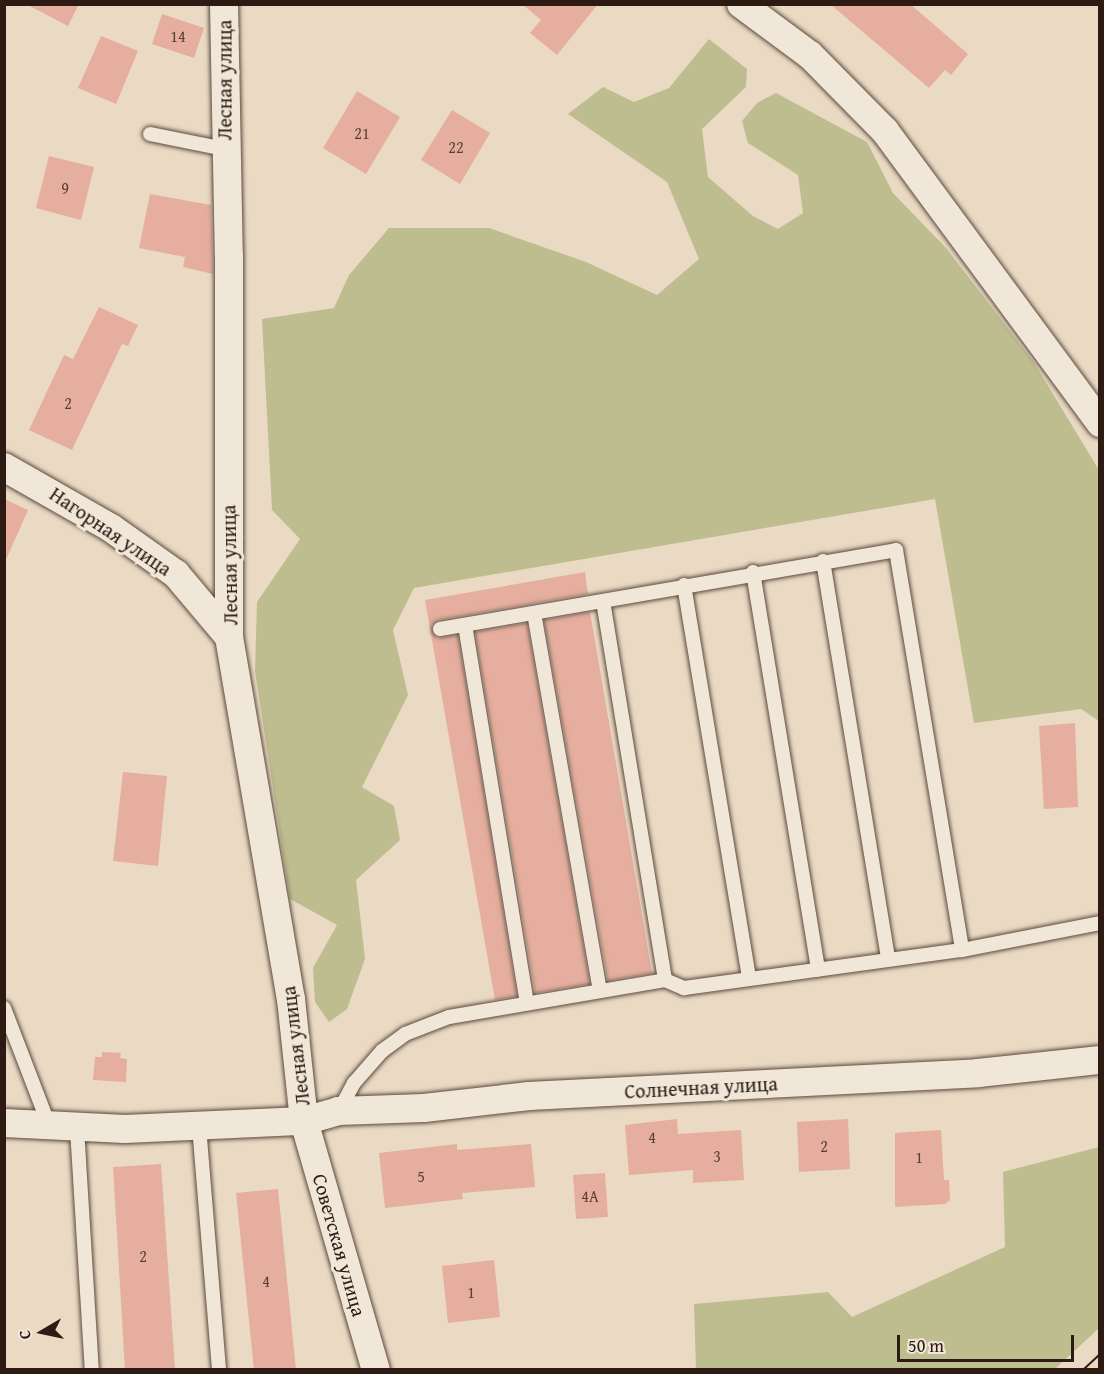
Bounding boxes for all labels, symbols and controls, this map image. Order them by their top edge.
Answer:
street label: Лесная улица [212,20,236,140]
house number: 14 [170,26,186,46]
house number: 21 [354,123,370,143]
house number: 22 [448,137,464,157]
house number: 9 [61,178,69,198]
house number: 2 [64,393,72,413]
street label: Нагорная улица [45,481,177,581]
street label: Лесная улица [216,505,242,625]
street label: Лесная улица [276,985,314,1107]
street label: Солнечная улица [624,1071,778,1103]
house number: 4 [648,1127,656,1147]
house number: 2 [820,1136,828,1156]
house number: 3 [713,1146,721,1166]
house number: 1 [915,1147,923,1167]
house number: 5 [417,1166,425,1186]
street label: Советская улица [308,1171,372,1319]
house number: 4А [581,1186,599,1206]
house number: 2 [139,1246,147,1266]
house number: 4 [262,1271,270,1291]
house number: 1 [467,1282,475,1302]
north arrow [12,1302,72,1362]
scale bar [900,1323,1077,1361]
text: С [12,1328,37,1341]
text: 50 m [908,1332,944,1359]

